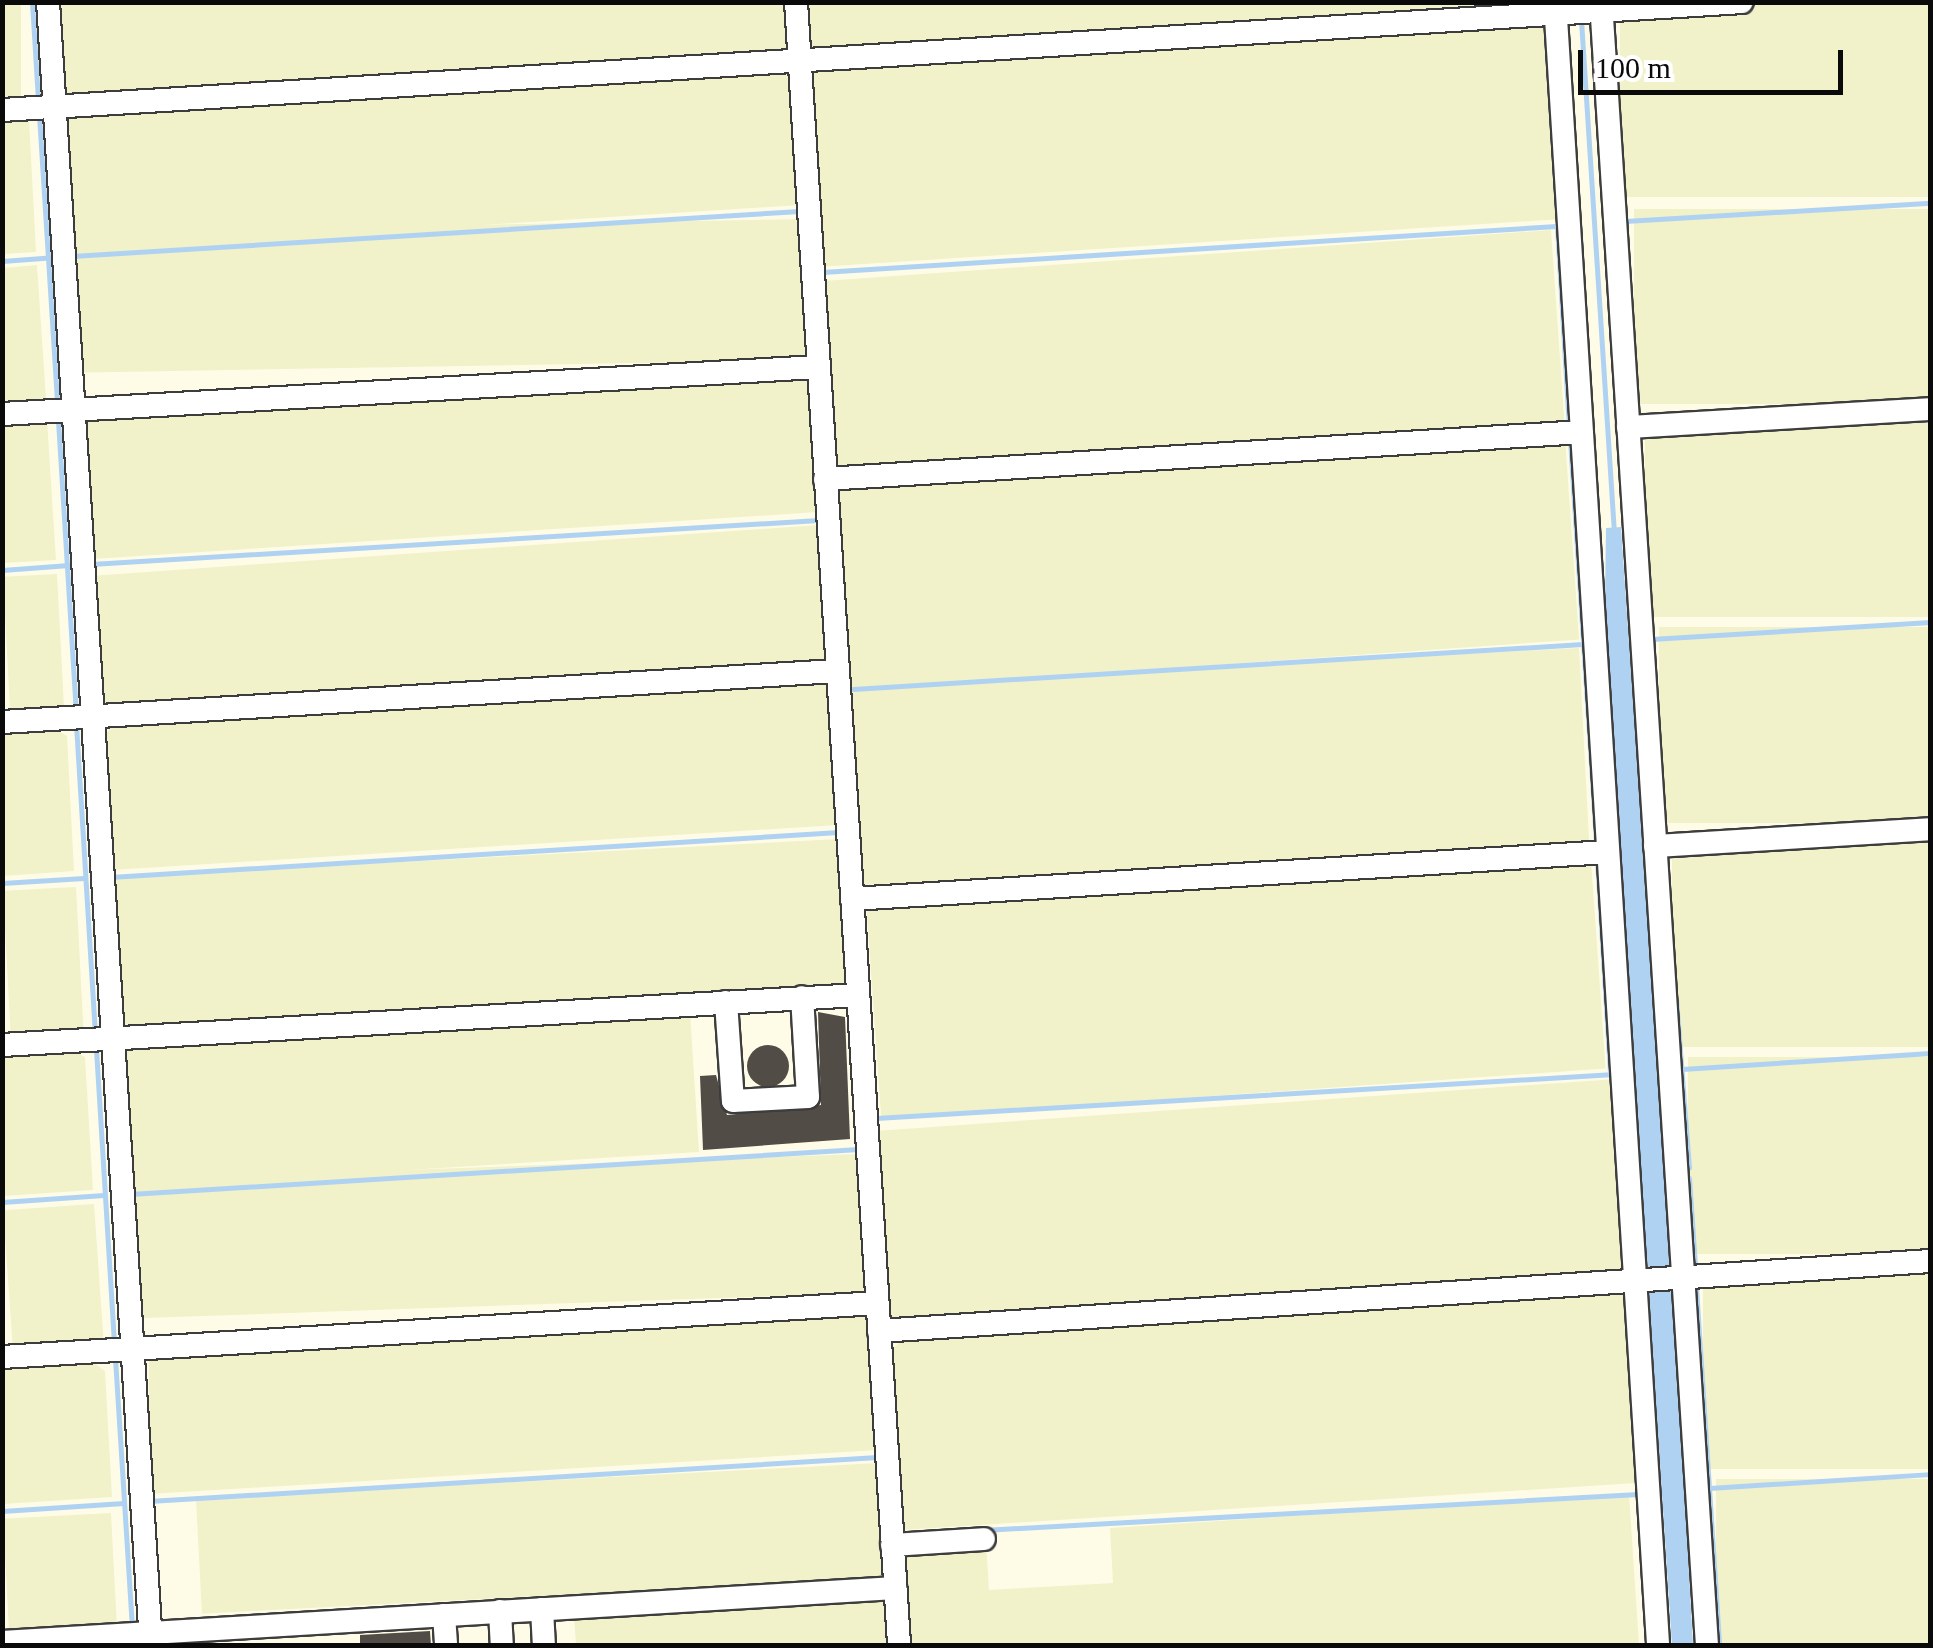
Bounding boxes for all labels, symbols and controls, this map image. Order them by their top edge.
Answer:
scale bar [1583,30,1848,92]
text: 100 m [1595,51,1671,84]

